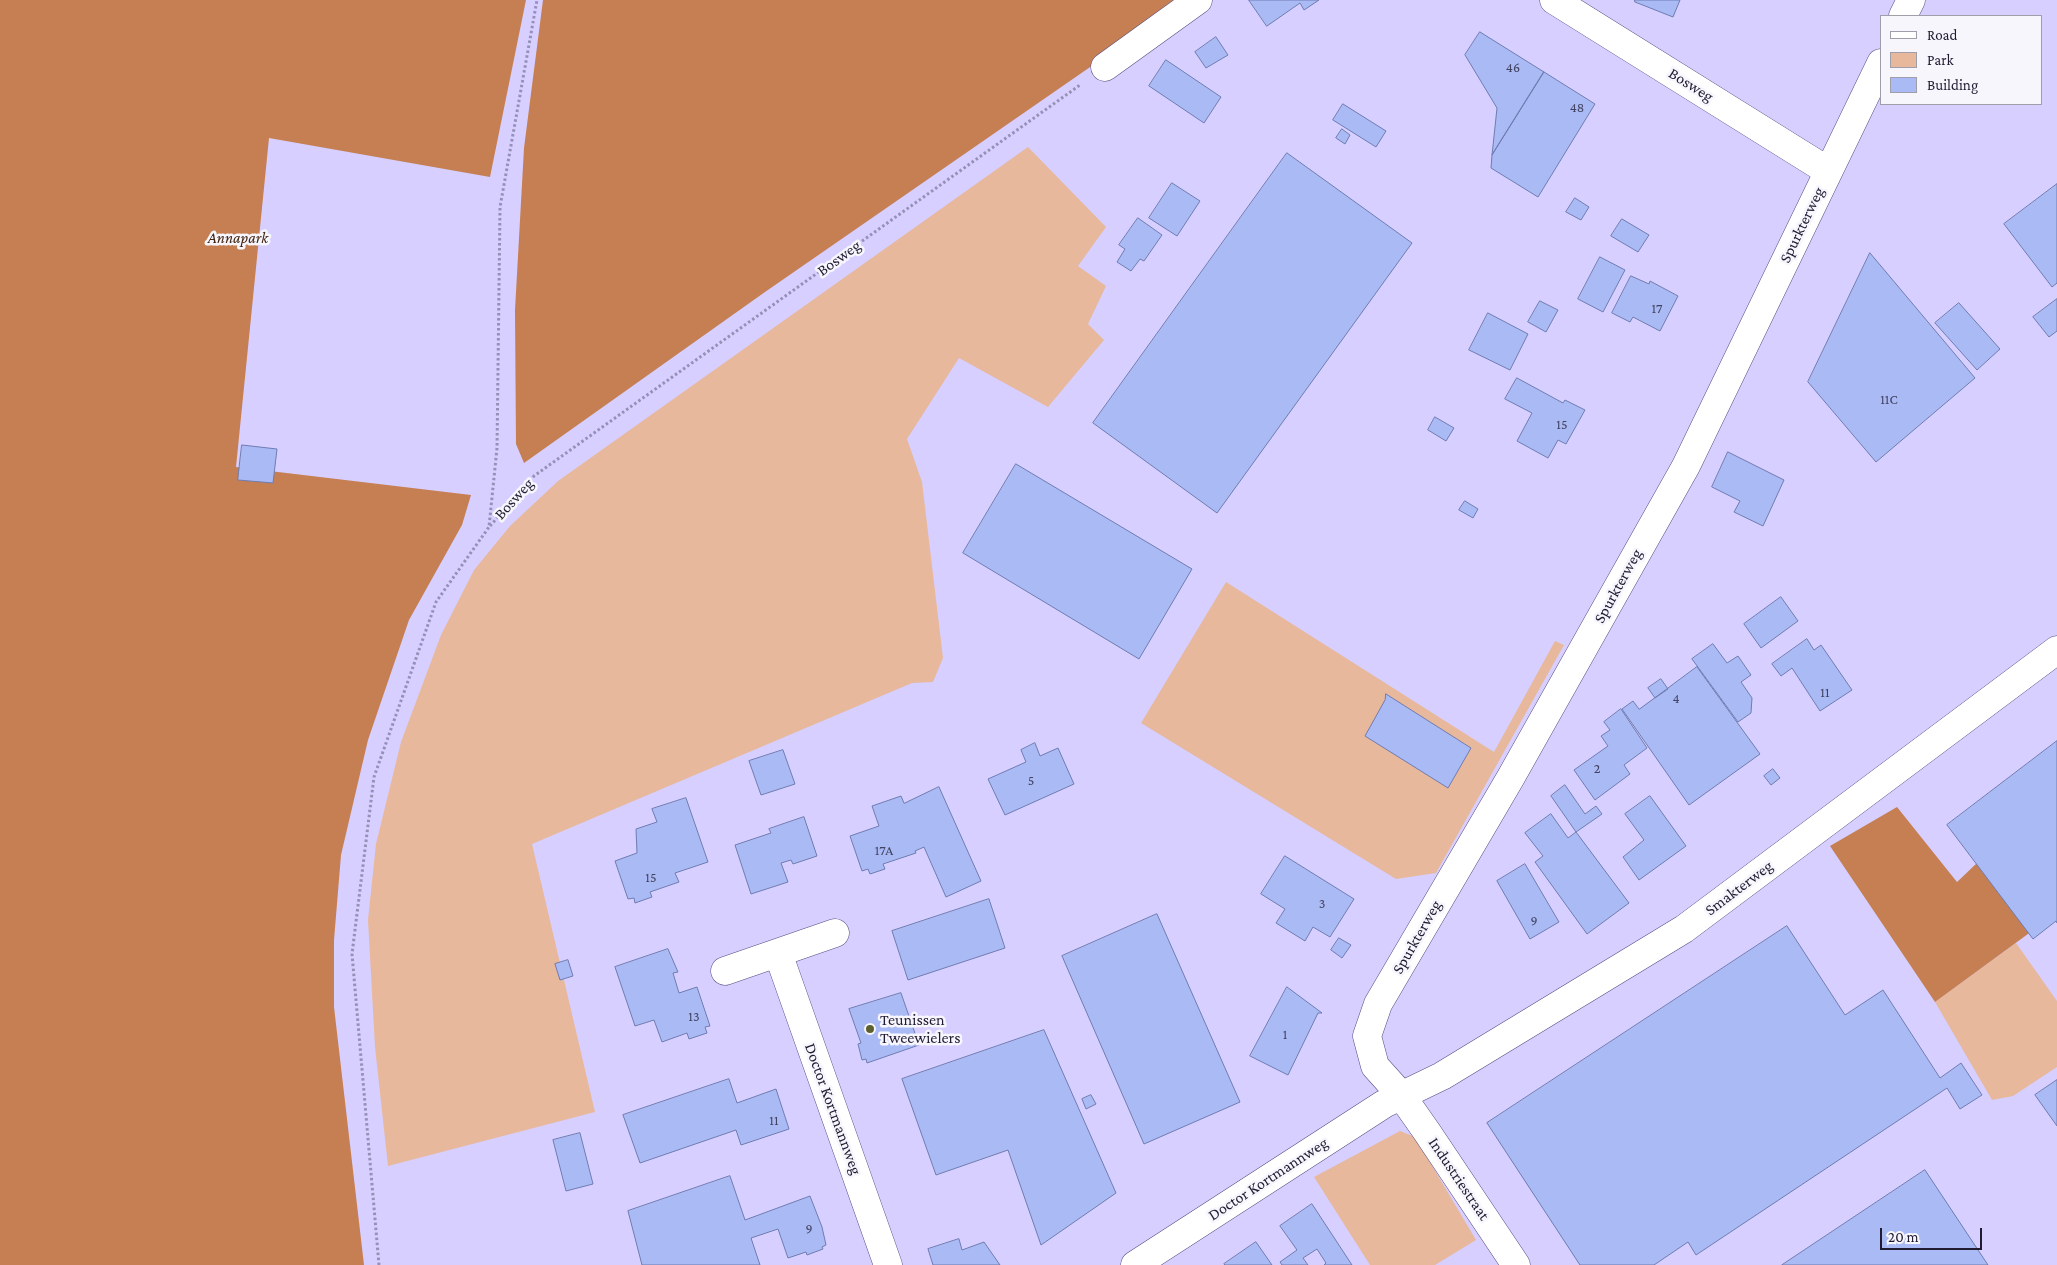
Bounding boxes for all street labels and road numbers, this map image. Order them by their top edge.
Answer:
street label: Bosweg [1665,64,1717,106]
street label: Spurkterweg [1775,184,1829,266]
street label: Bosweg [813,236,865,280]
street label: Bosweg [490,474,538,524]
street label: Spurkterweg [1590,546,1646,626]
street label: Smakterweg [1701,856,1777,920]
street label: Spurkterweg [1388,897,1446,977]
street label: Doctor Kortmannweg [800,1041,866,1177]
street label: Doctor Kortmannweg [1205,1133,1331,1225]
street label: Industriestraat [1424,1134,1494,1224]

